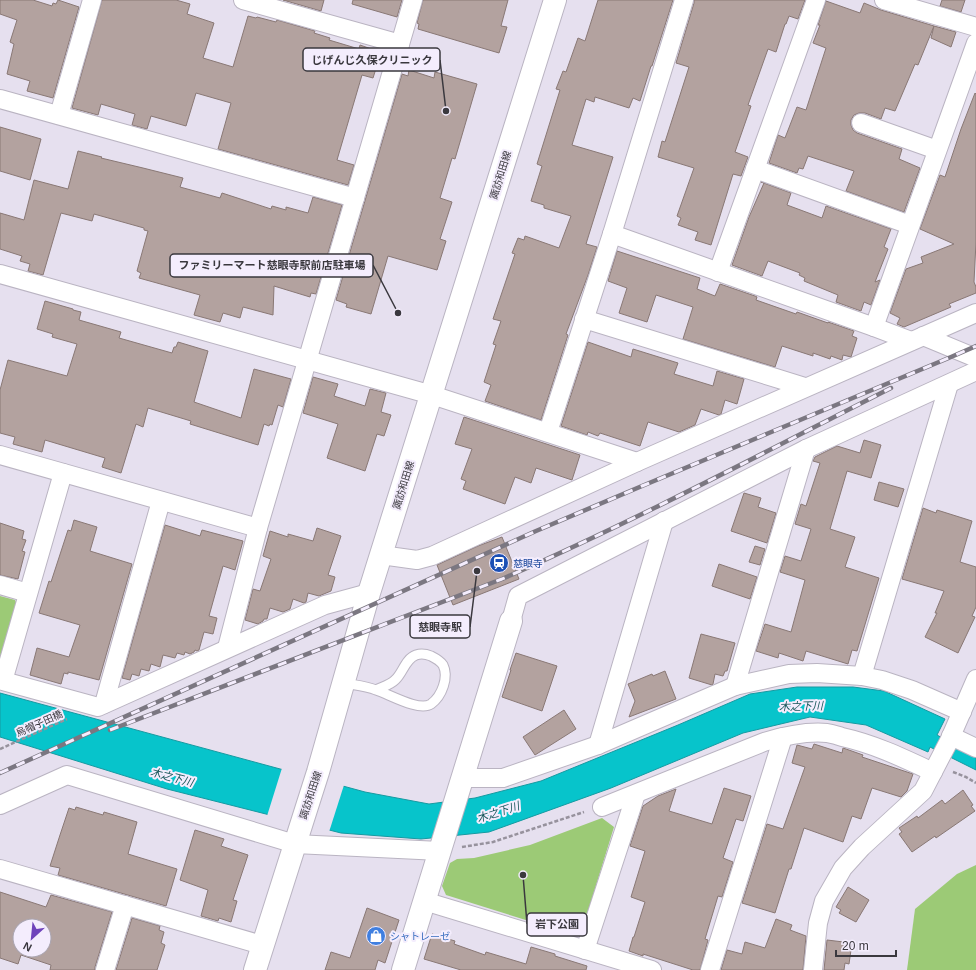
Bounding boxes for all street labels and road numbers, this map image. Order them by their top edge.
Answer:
street label: 諏訪和田線 [488,150,513,201]
street label: 諏訪和田線 [391,460,416,511]
street label: 烏帽子田橋 [14,708,64,739]
street label: 諏訪和田線 [298,770,323,821]

